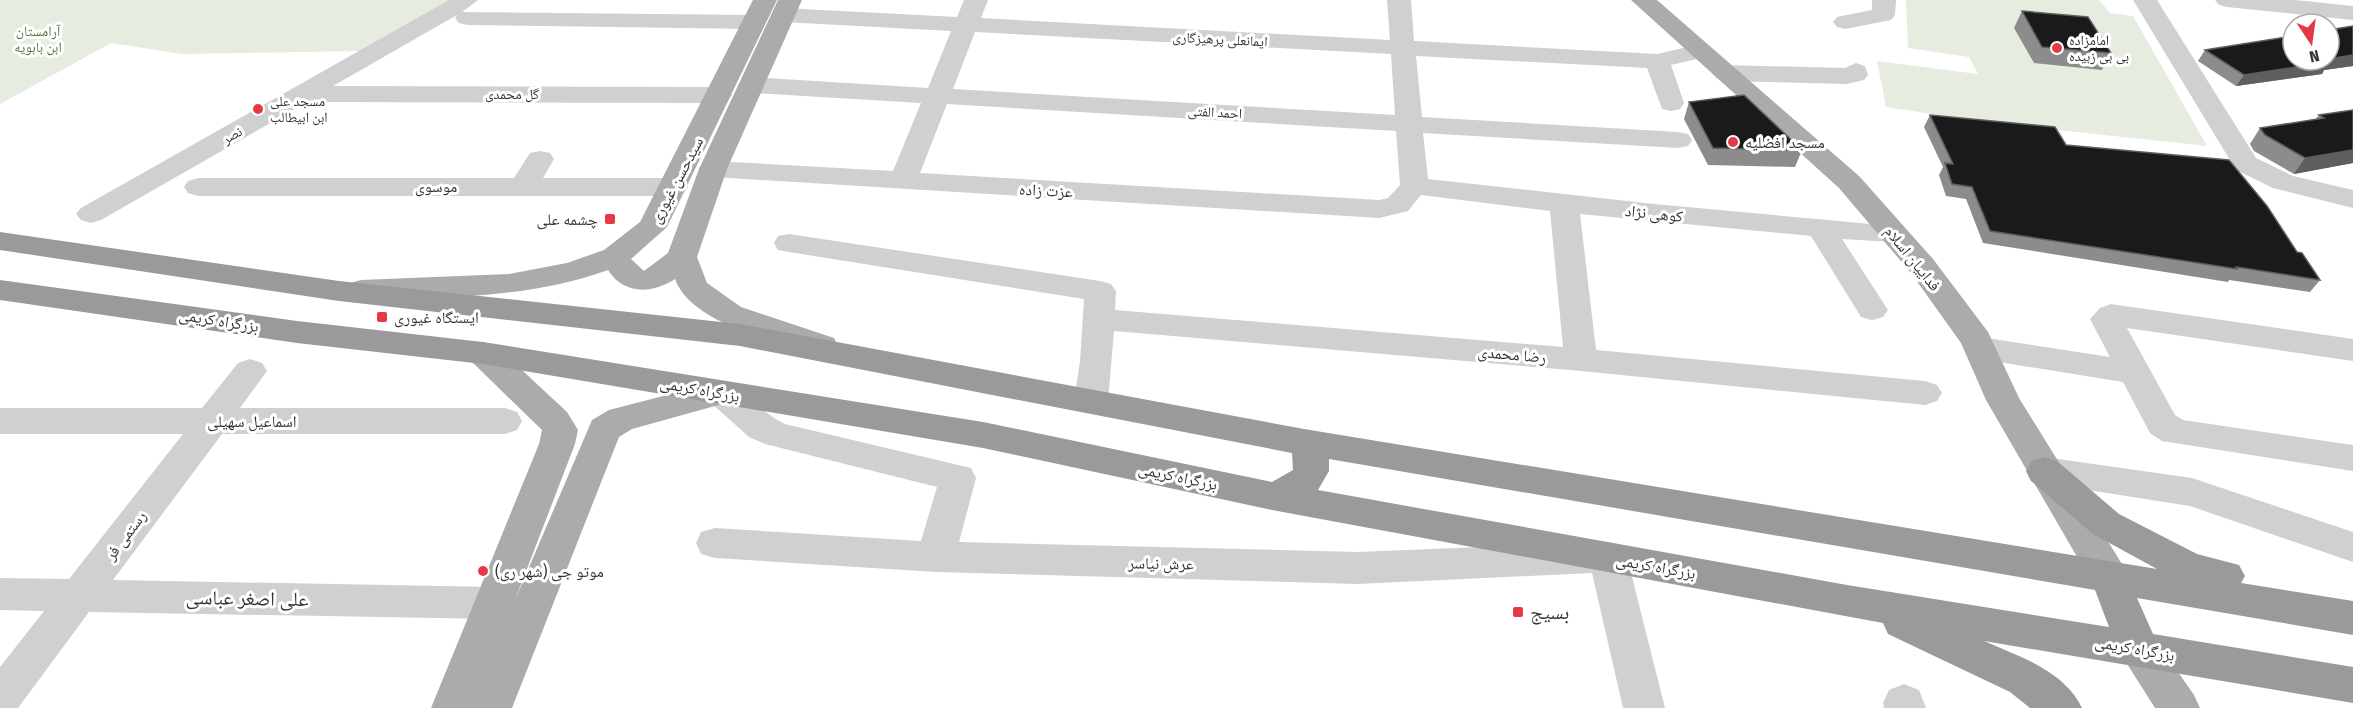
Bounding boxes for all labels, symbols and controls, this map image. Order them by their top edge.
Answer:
north arrow [2281,12,2341,72]
park label: آرامستان ابن بابویه [14,23,62,56]
street label: ایمانعلی پرهیزگاری [1172,29,1268,51]
place label: امامزاده بی بی زبیده [2069,32,2129,65]
marker: امامزاده بی بی زبیده [2050,41,2064,55]
text: N [2307,46,2321,66]
street label: گل محمدی [485,86,539,103]
place label: مسجد علی ابن ابیطالب [270,93,328,126]
marker: مسجد علی ابن ابیطالب [251,102,265,116]
street label: احمد الفتی [1187,103,1243,122]
street label: نصر [218,123,245,148]
place label: مسجد افضلیه [1745,133,1825,152]
street label: سیدحسن غیوری [646,134,708,227]
marker: مسجد افضلیه [1726,135,1740,149]
street label: موسوی [415,177,457,197]
street label: عزت زاده [1019,180,1073,201]
street label: کوهی نژاد [1624,201,1684,227]
place label: چشمه علی [537,210,598,230]
marker: چشمه علی [603,212,617,226]
street label: فداییان اسلام [1880,222,1945,295]
street label: بزرگراه کریمی [178,305,260,337]
place label: ایستگاه غیوری [394,308,479,328]
marker: ایستگاه غیوری [375,310,389,324]
street label: رضا محمدی [1477,342,1547,368]
street label: بزرگراه کریمی [658,373,741,407]
street label: اسماعیل سهیلی [207,412,297,432]
street label: بزرگراه کریمی [1136,459,1219,495]
street label: رستمی فر [100,507,151,565]
street label: بزرگراه کریمی [1614,550,1697,584]
street label: عرش نیاسر [1127,553,1194,575]
place label: موتو جی (شهر ری) [495,562,604,582]
marker: موتو جی (شهر ری) [476,564,490,578]
street label: علی اصغر عباسی [185,585,309,611]
place label: بسیج [1530,600,1569,625]
marker: بسیج [1511,605,1525,619]
street label: بزرگراه کریمی [2093,632,2176,666]

